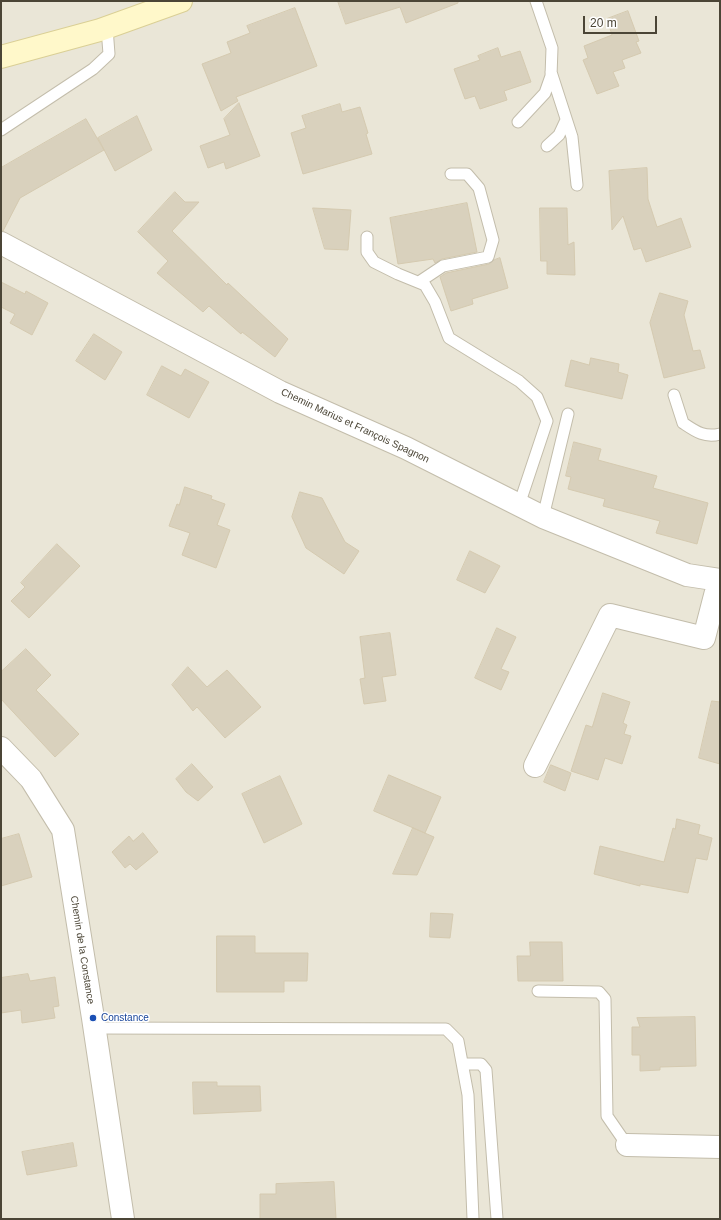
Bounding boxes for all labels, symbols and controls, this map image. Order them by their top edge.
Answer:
scale bar [585,8,659,34]
text: 20 m [590,16,617,30]
street label: Chemin Marius et François Spagnon [279,386,431,466]
street label: Chemin de la Constance [68,895,96,1005]
place label: Constance [101,1012,149,1024]
marker: Constance [88,1013,98,1023]

